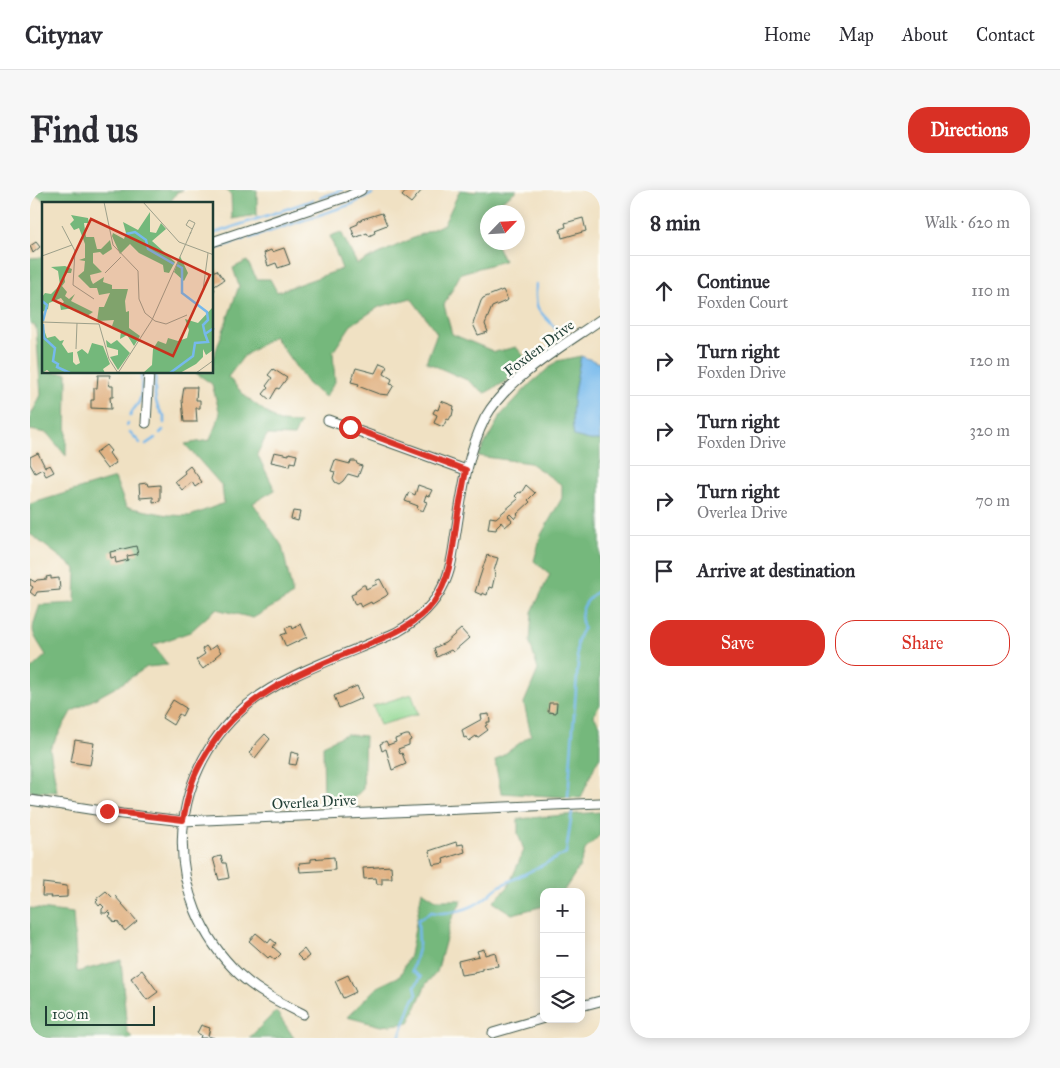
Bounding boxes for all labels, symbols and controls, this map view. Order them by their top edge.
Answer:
text: Citynav [25,20,102,50]
text: Home [764,24,811,46]
text: Map [839,24,874,46]
text: About [902,24,948,46]
text: Contact [976,24,1035,46]
button: Directions [908,107,1030,153]
text: Find us [30,109,138,152]
inset map [42,202,214,374]
north arrow [480,205,525,250]
text: 8 min [650,210,700,236]
text: Walk · 620 m [924,213,1010,232]
text: Continue [697,270,770,293]
icon: ahead [650,277,678,305]
text: 110 m [971,281,1010,300]
text: Foxden Court [697,293,788,312]
street label: Foxden Drive [500,316,578,380]
text: Turn right [697,340,780,363]
icon: right [650,347,678,375]
text: 120 m [970,351,1010,370]
text: Foxden Drive [697,363,786,382]
text: Turn right [697,410,780,433]
route start [339,416,362,439]
icon: right [650,417,678,445]
text: 320 m [970,421,1010,440]
text: Foxden Drive [697,433,786,452]
text: Turn right [697,480,780,503]
icon: right [650,487,678,515]
text: 70 m [975,491,1010,510]
text: Overlea Drive [697,503,787,522]
icon: arrive [650,557,678,585]
text: Arrive at destination [697,559,855,582]
button: Save [650,620,825,666]
button: Share [835,620,1010,666]
street label: Overlea Drive [271,791,357,813]
route end [96,800,119,823]
map controls [540,888,585,1023]
button: + [540,888,585,933]
button: − [540,933,585,978]
button: layers [540,978,585,1023]
scale bar [45,1003,155,1026]
text: 100 m [52,1006,89,1023]

